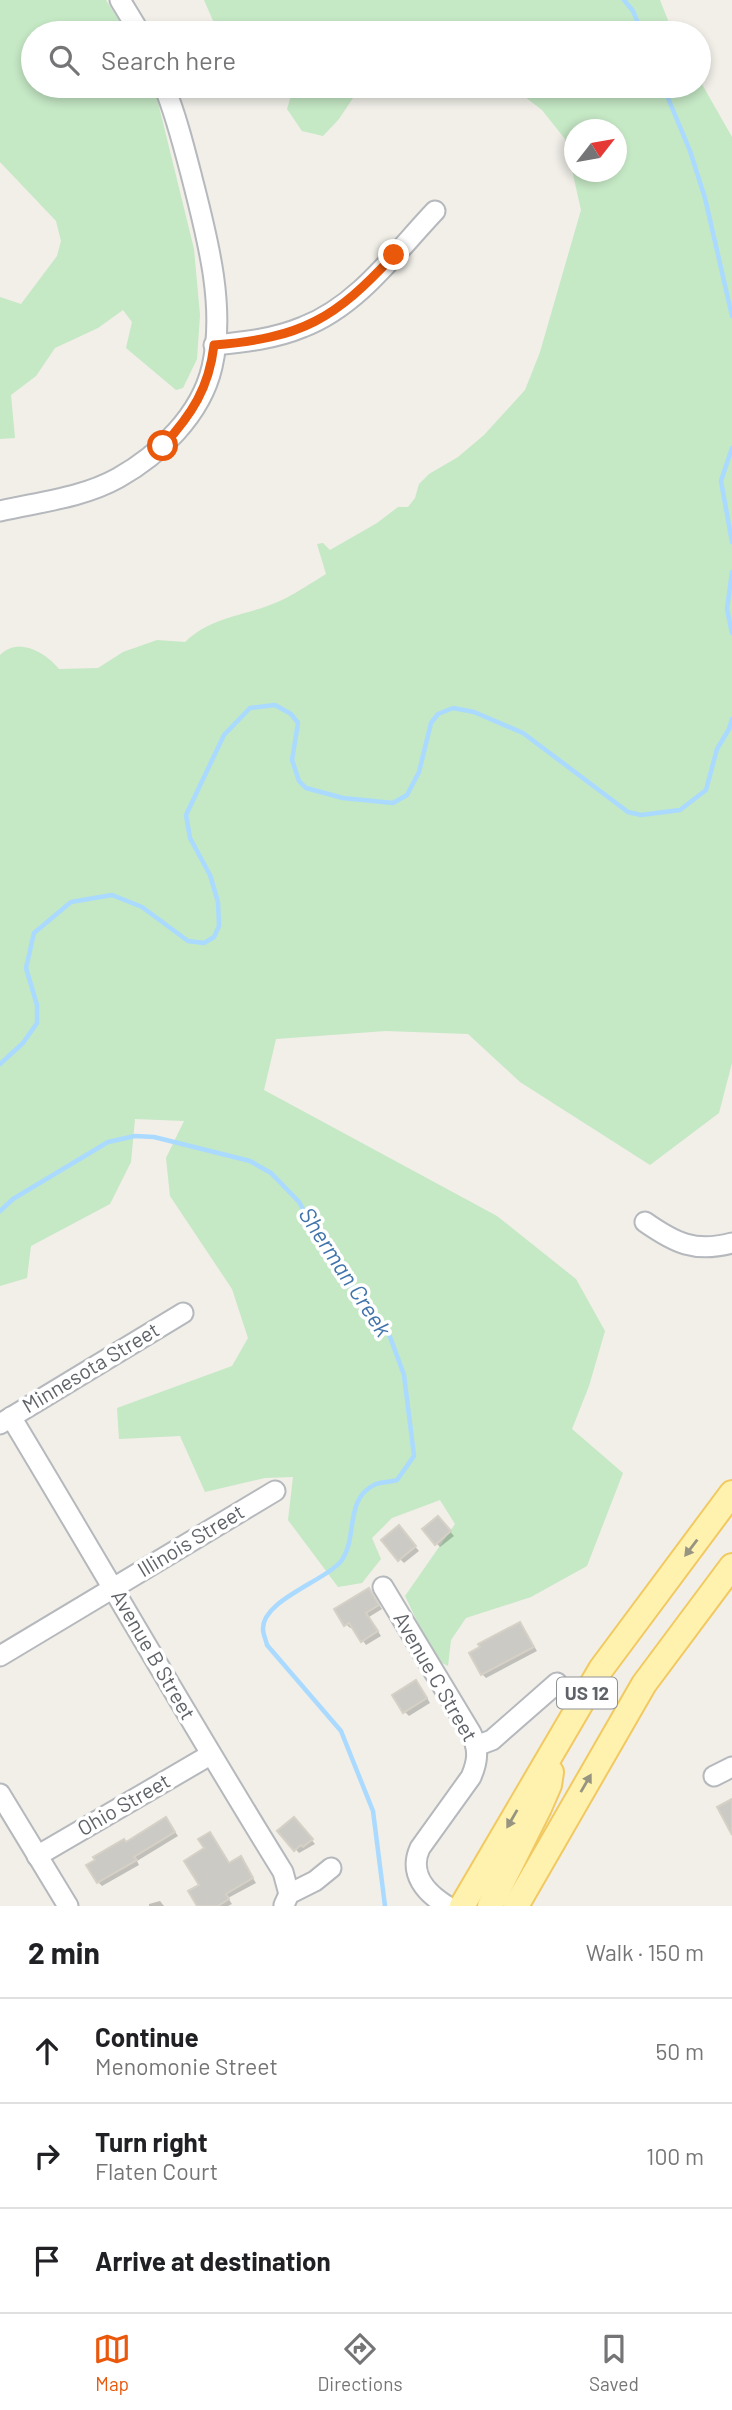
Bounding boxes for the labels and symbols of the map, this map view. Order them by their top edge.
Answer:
north arrow [564,119,627,182]
route end [378,239,409,270]
route start [147,430,178,461]
water label: Sherman Creek [294,1202,398,1341]
street label: Minnesota Street [17,1316,163,1417]
street label: Illinois Street [132,1498,248,1581]
one-way arrow [684,1539,698,1557]
street label: Avenue B Street [107,1585,202,1724]
street label: Avenue C Street [389,1607,483,1745]
road number: US 12 [557,1678,617,1708]
street label: Ohio Street [73,1767,174,1840]
one-way arrow [580,1773,592,1792]
one-way arrow [506,1810,518,1829]

